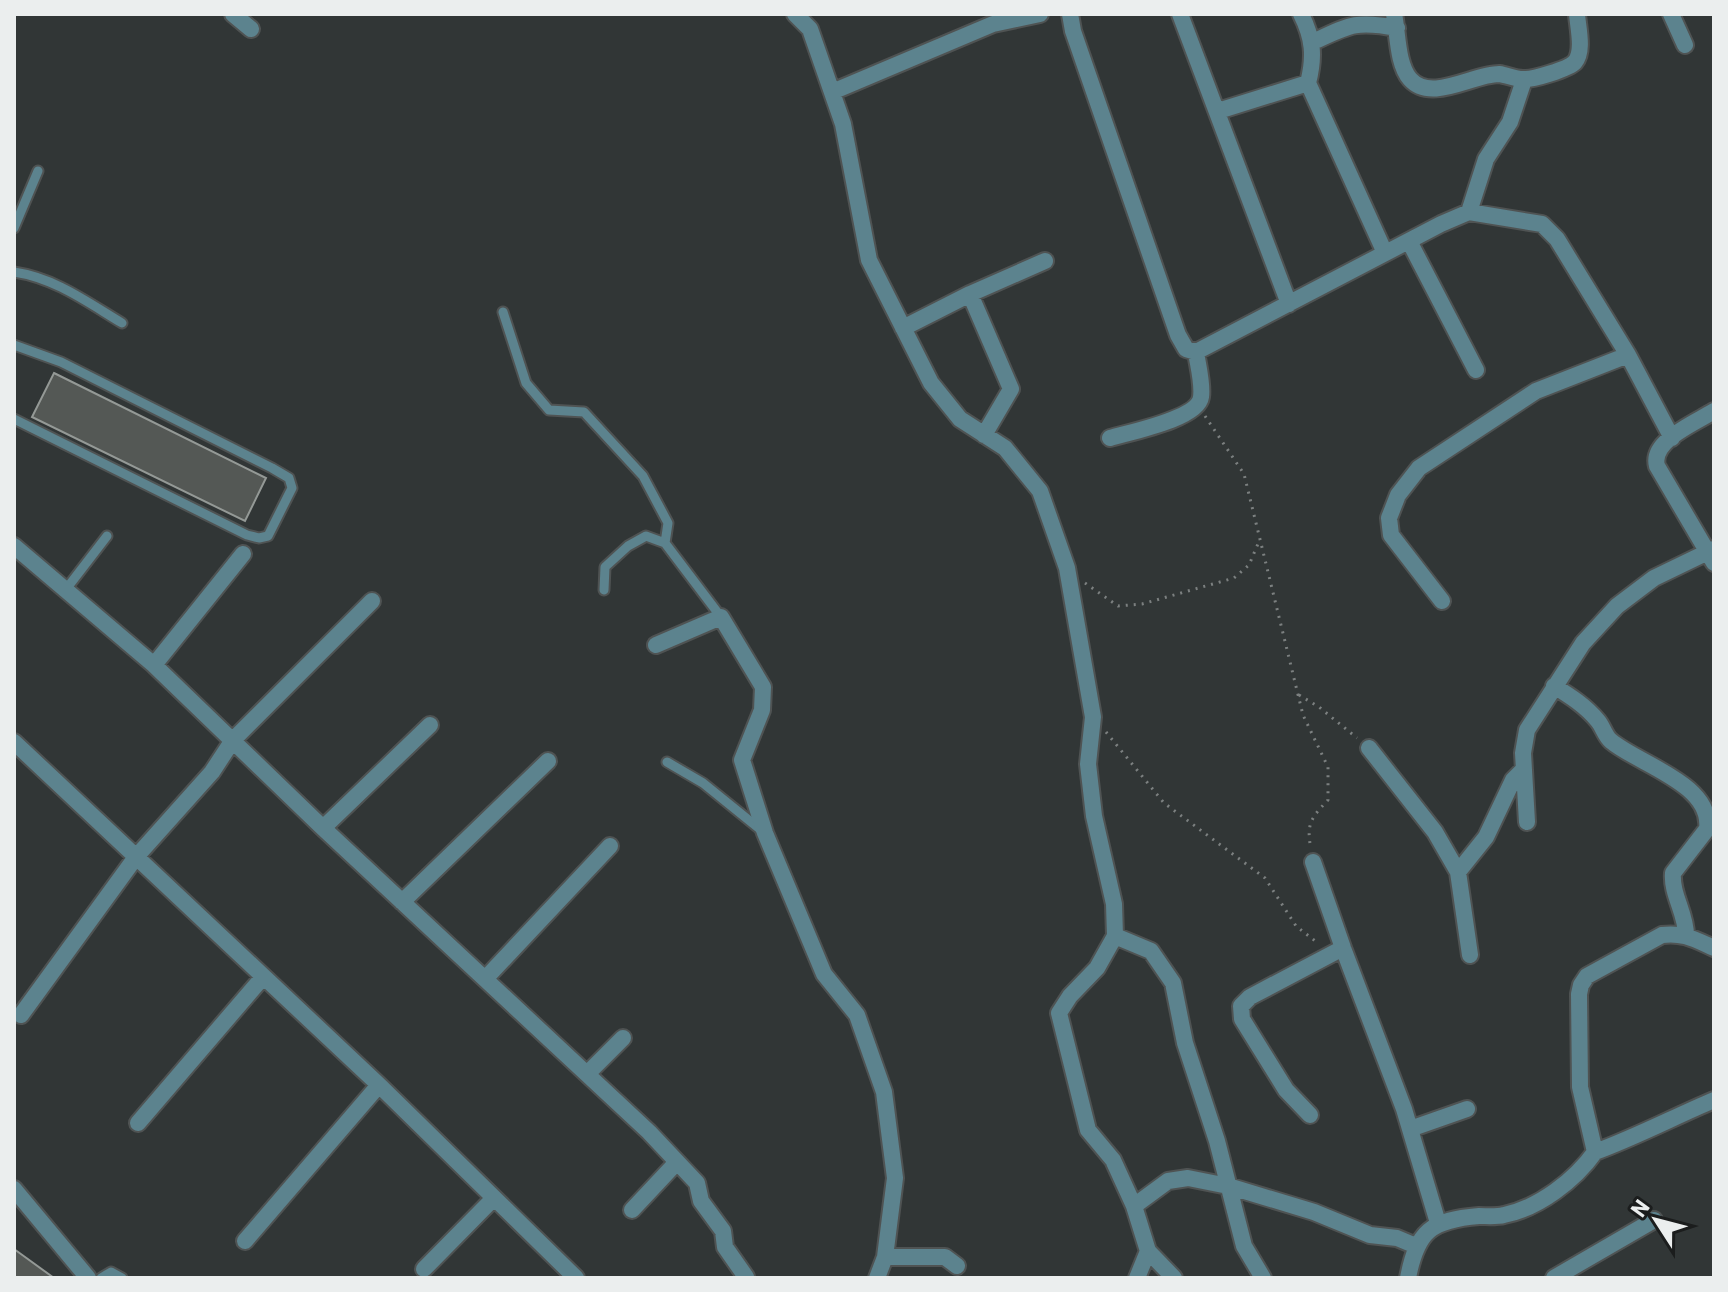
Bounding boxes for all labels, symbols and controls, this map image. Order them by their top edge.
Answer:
north arrow [1616,1180,1696,1260]
text: N [1624,1194,1654,1221]

